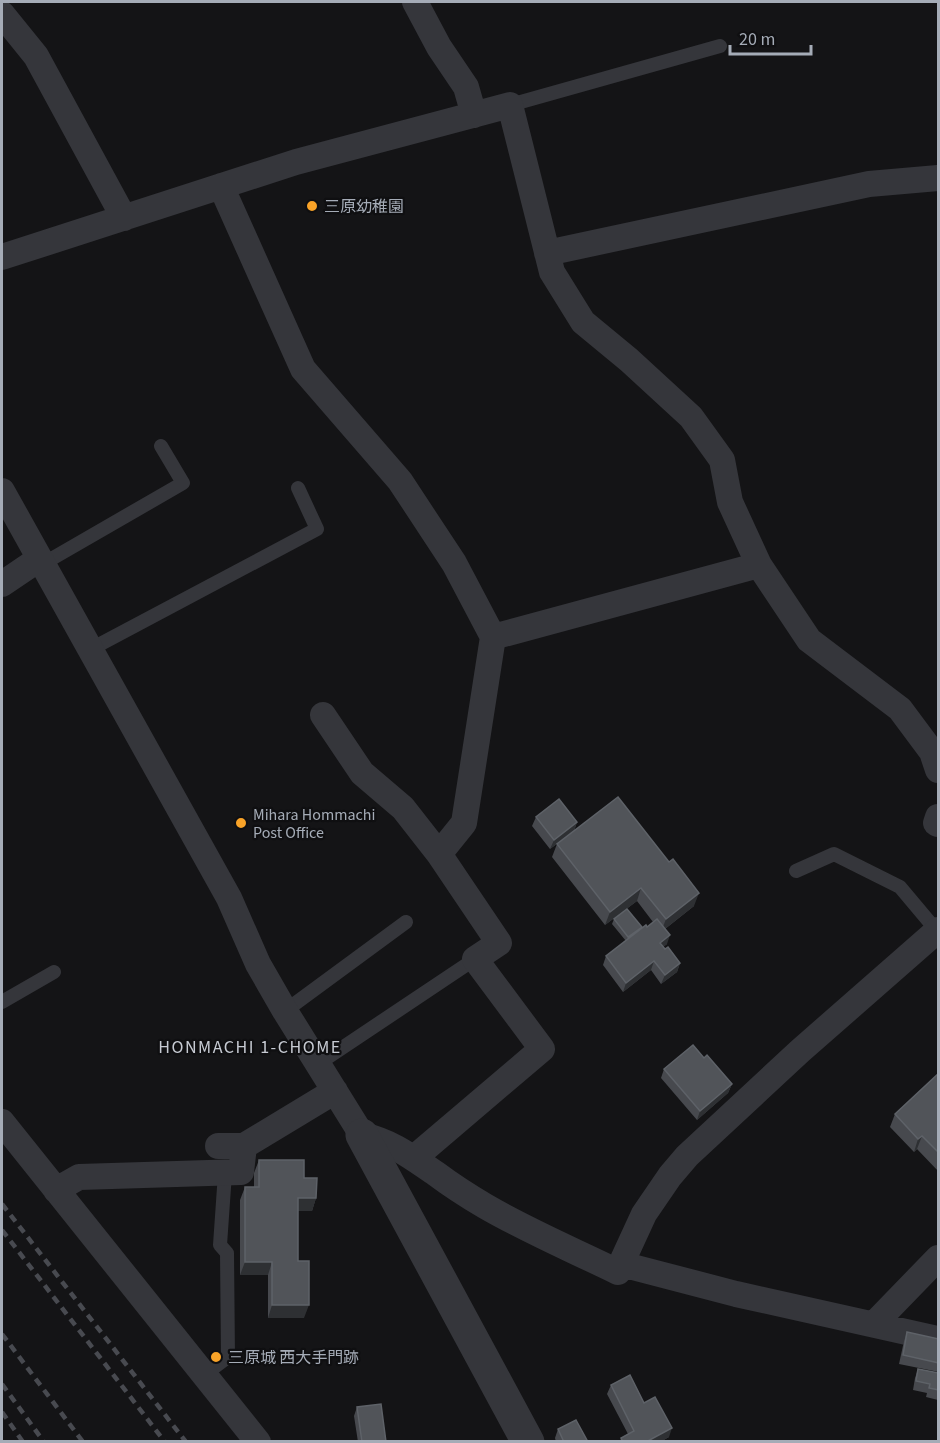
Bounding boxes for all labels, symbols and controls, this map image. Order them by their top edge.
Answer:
scale bar [730,18,811,56]
text: 20 m [739,27,775,52]
place label: 三原幼稚園 [324,196,404,218]
marker: 三原幼稚園 [305,199,319,213]
place label: Mihara Hommachi Post Office [253,804,375,844]
marker: Mihara Hommachi Post Office [234,816,248,830]
district label: HONMACHI 1-CHOME [158,1035,342,1060]
place label: 三原城 西大手門跡 [228,1347,359,1369]
marker: 三原城 西大手門跡 [209,1350,223,1364]

